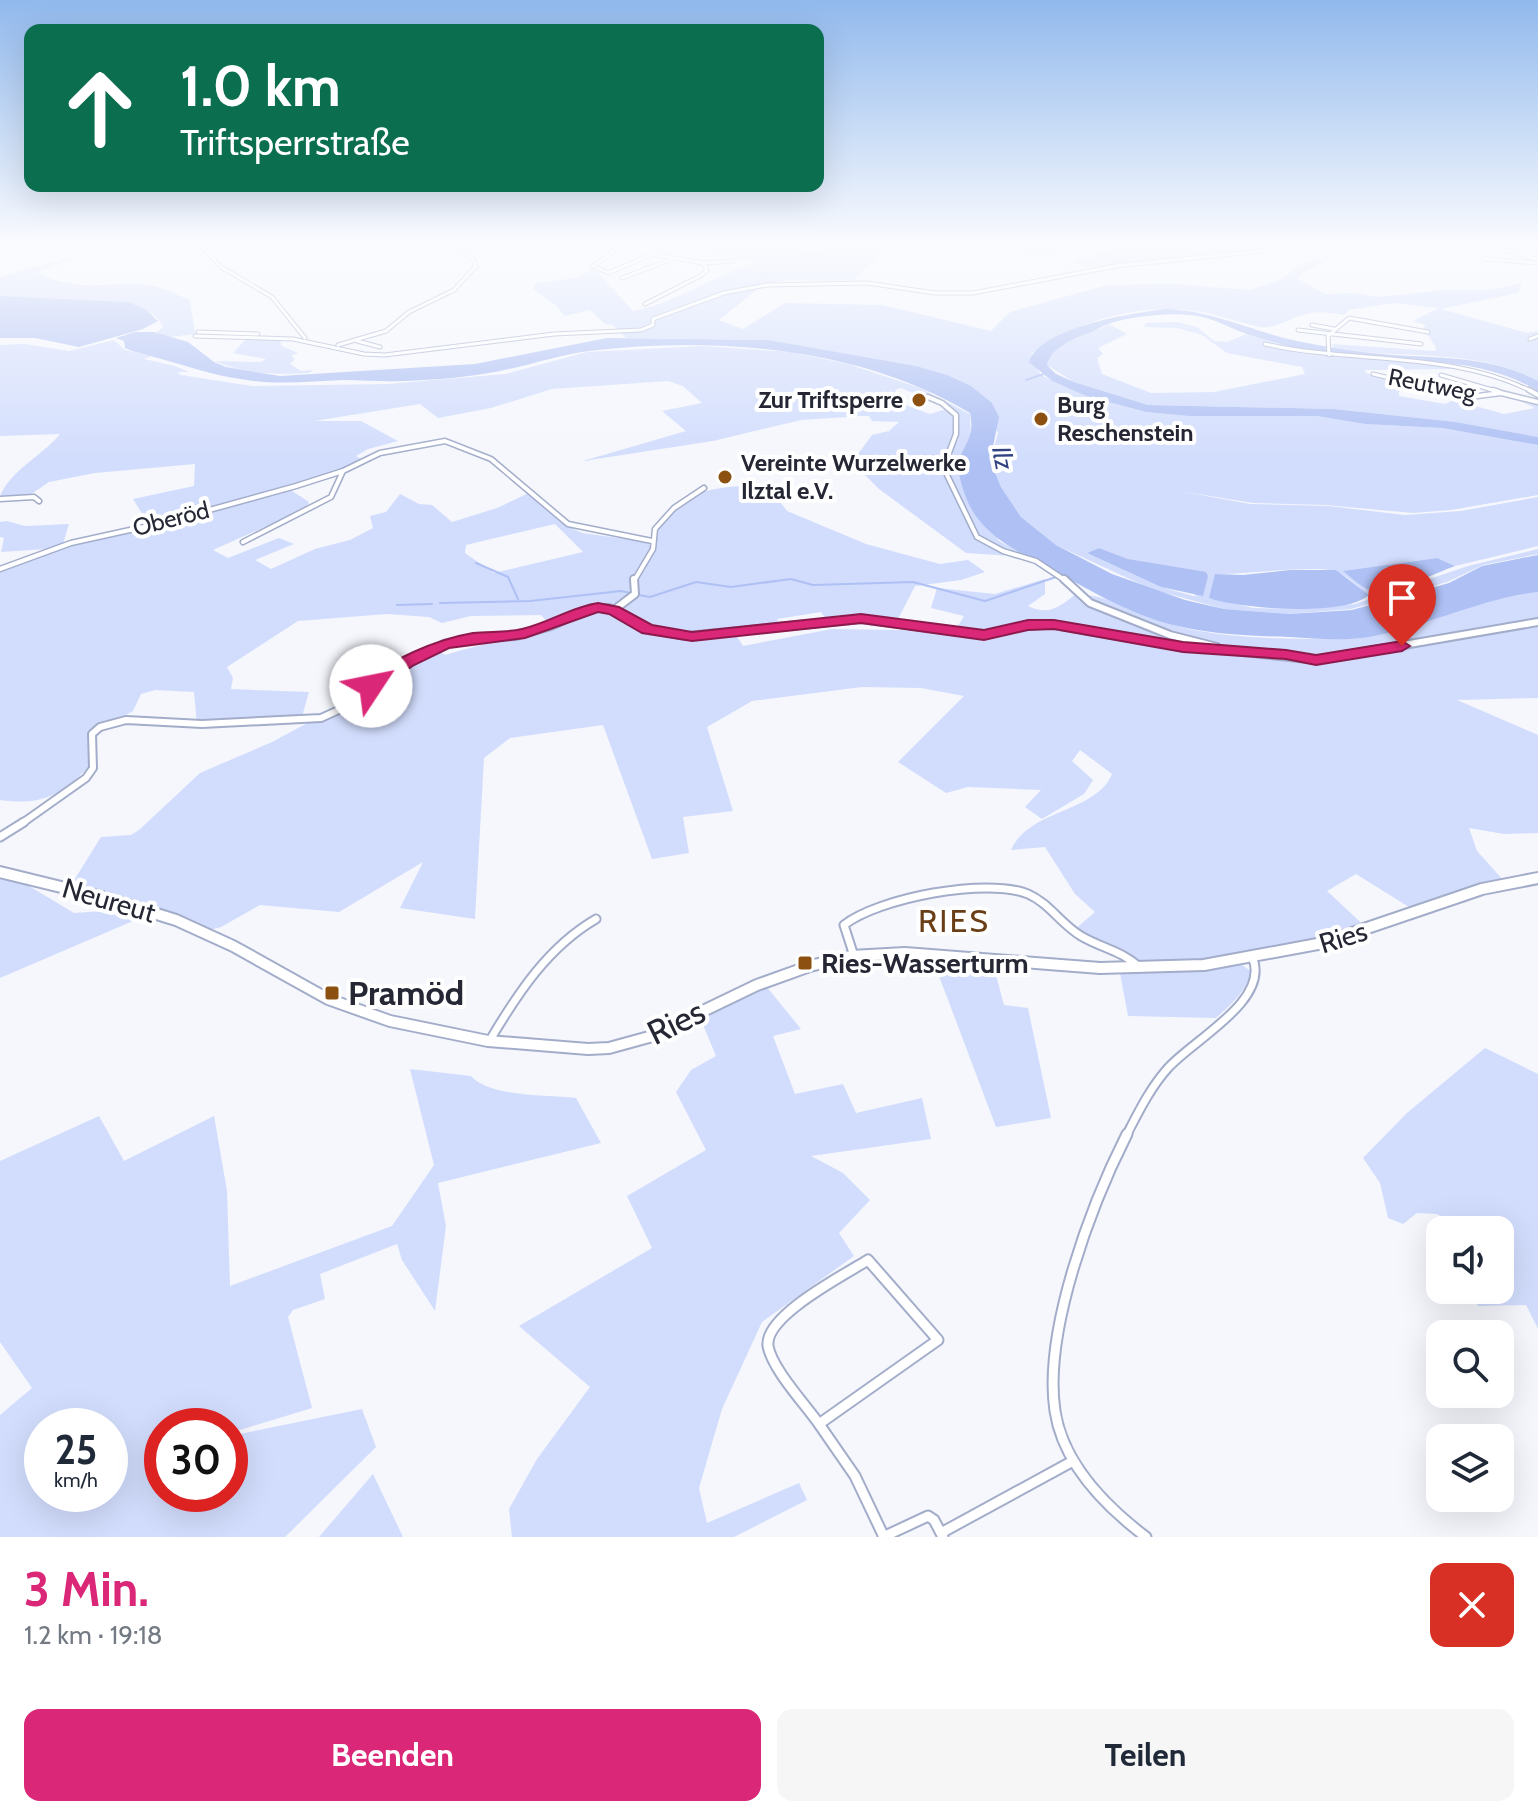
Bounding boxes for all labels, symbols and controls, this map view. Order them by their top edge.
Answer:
text: 1.0 km [180,52,341,120]
icon: ahead [48,56,152,160]
text: Triftsperrstraße [180,120,410,164]
street label: Reutweg [1386,362,1479,407]
place label: Zur Triftsperre [758,385,903,414]
place label: Burg Reschenstein [1057,390,1194,447]
marker: Zur Triftsperre [910,391,928,409]
marker: Burg Reschenstein [1032,410,1050,428]
water label: Ilz [985,443,1021,473]
place label: Vereinte Wurzelwerke Ilztal e.V. [741,448,966,505]
marker: Vereinte Wurzelwerke Ilztal e.V. [716,468,734,486]
street label: Oberöd [130,495,212,542]
pin [1368,564,1436,646]
icon: arrive [1380,576,1424,620]
position arrow [329,644,413,728]
street label: Neureut [59,871,159,929]
district label: RIES [918,901,990,940]
street label: Ries [1315,914,1371,960]
place label: Ries-Wasserturm [821,946,1029,980]
marker: Ries-Wasserturm [796,954,814,972]
place label: Pramöd [348,972,464,1014]
marker: Pramöd [323,984,341,1002]
street label: Ries [640,990,712,1054]
map controls [1426,1216,1514,1512]
button: sound [1426,1216,1514,1304]
button: search [1426,1320,1514,1408]
speed limit sign: 30 [144,1408,248,1512]
button: layers [1426,1424,1514,1512]
text: 25 [55,1425,97,1474]
text: km/h [54,1468,98,1492]
text: 3 Min. [24,1560,149,1618]
button: close [1430,1563,1514,1647]
text: 1.2 km · 19:18 [24,1619,163,1651]
button: Beenden [24,1709,761,1801]
button: Teilen [777,1709,1514,1801]

